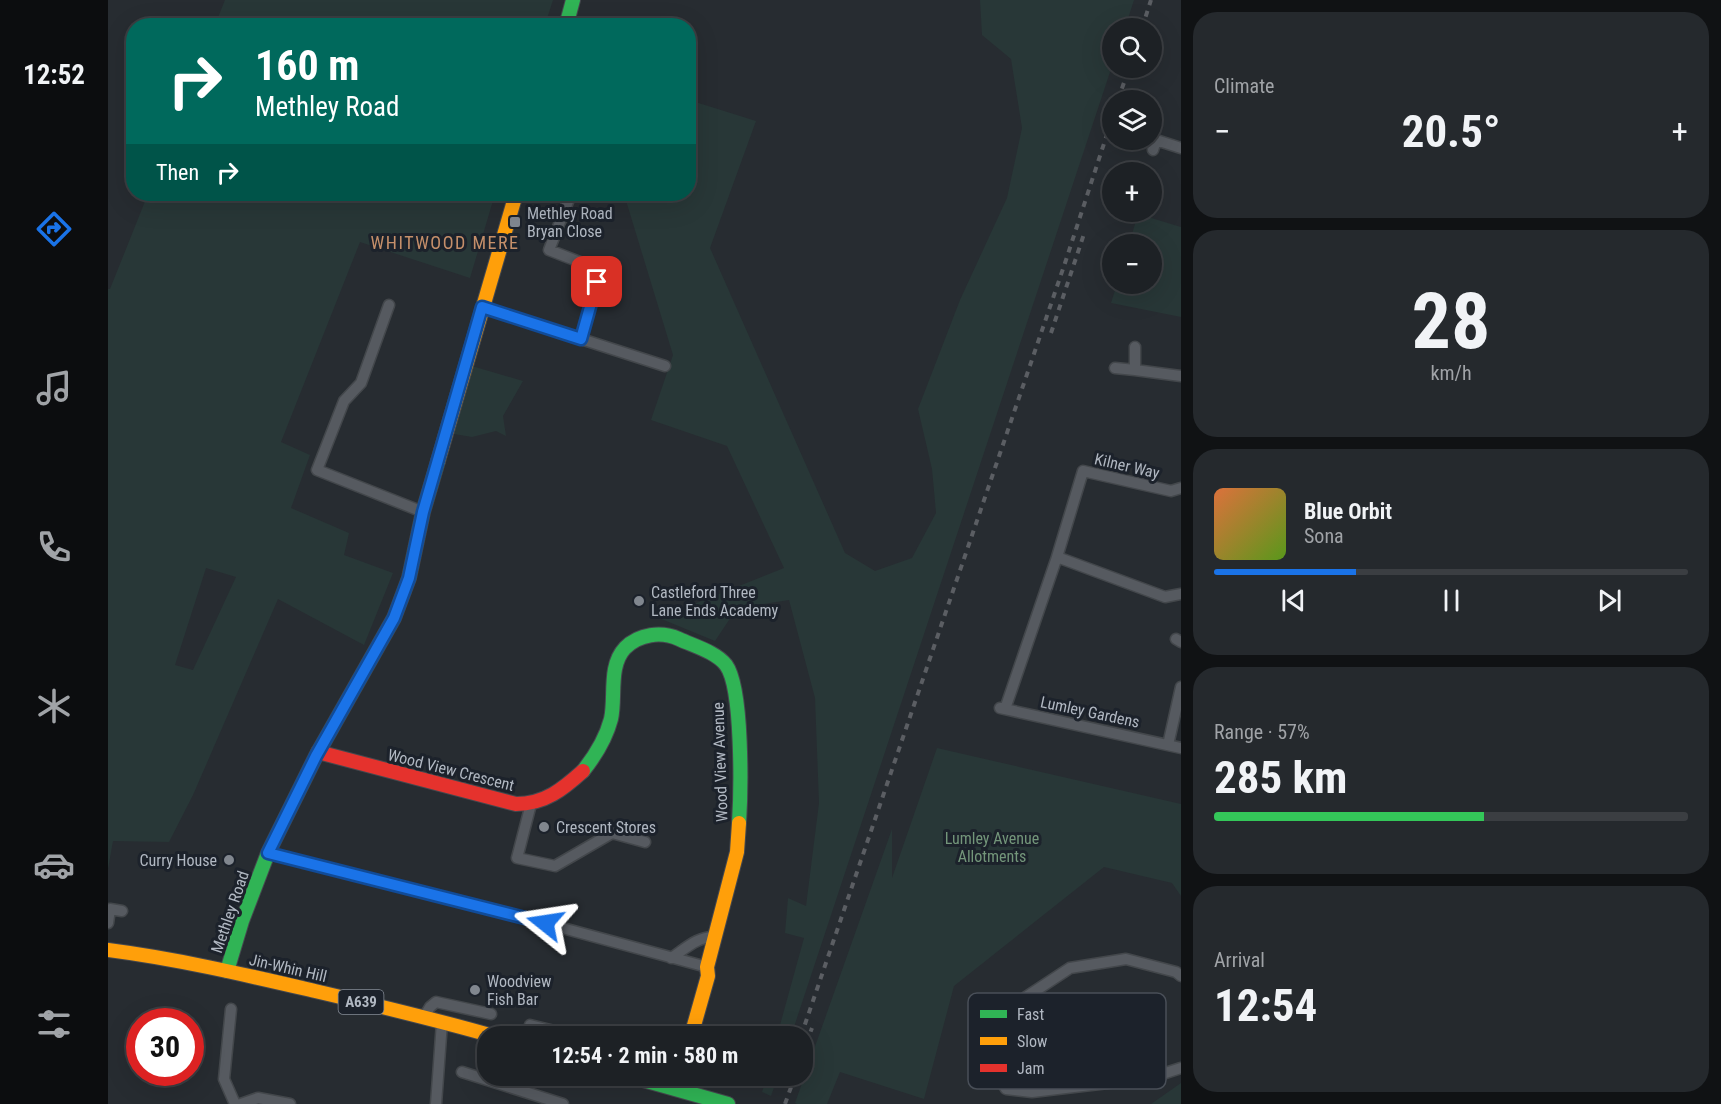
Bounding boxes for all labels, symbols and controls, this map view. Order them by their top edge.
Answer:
map controls [1102,18,1162,294]
button: search [1102,18,1162,78]
text: 160 m [255,41,360,90]
icon: right [156,42,234,120]
text: 12:52 [23,59,85,91]
text: Climate [1214,74,1274,98]
button: layers [1102,90,1162,150]
text: Methley Road [255,91,399,123]
text: 20.5° [1402,105,1500,158]
text: − [1214,112,1231,151]
text: + [1672,112,1688,151]
icon: right [211,156,244,189]
text: Then [156,160,199,185]
button: + [1102,162,1162,222]
place label: Methley Road Bryan Close [527,204,613,241]
icon: directions [33,208,75,250]
marker: Methley Road Bryan Close [508,215,522,229]
district label: WHITWOOD MERE [371,232,519,253]
button: − [1102,234,1162,294]
pin [571,256,622,307]
icon: arrive [580,265,613,298]
text: 28 [1412,276,1490,367]
text: km/h [1430,361,1472,385]
icon: music [33,367,75,409]
street label: Kilner Way [1093,449,1162,483]
text: Blue Orbit [1304,499,1392,524]
text: Sona [1304,524,1344,548]
icon: phone [33,526,75,568]
place label: Castleford Three Lane Ends Academy [651,583,779,620]
icon: previous [1277,584,1310,617]
icon: pause [1435,584,1468,617]
icon: next [1593,584,1626,617]
marker: Castleford Three Lane Ends Academy [632,594,646,608]
icon: climate [33,685,75,727]
street label: Lumley Gardens [1039,692,1141,732]
street label: Wood View Avenue [708,702,732,822]
text: Range · 57% [1214,720,1310,744]
street label: Wood View Crescent [386,745,517,795]
text: 285 km [1214,751,1347,804]
place label: Crescent Stores [556,818,656,837]
marker: Crescent Stores [537,820,551,834]
park label: Lumley Avenue Allotments [945,829,1039,866]
icon: car [33,844,75,886]
place label: Curry House [139,851,217,870]
marker: Curry House [222,853,236,867]
street label: Methley Road [207,868,253,956]
position arrow [513,891,577,955]
text: Arrival [1214,948,1265,972]
street label: Jin-Whin Hill [247,950,329,986]
place label: Woodview Fish Bar [487,972,551,1009]
text: 12:54 [1214,979,1317,1032]
marker: Woodview Fish Bar [468,983,482,997]
road number: A639 [338,990,384,1014]
legend [968,993,1166,1089]
icon: filters [33,1003,75,1045]
text: Fast [1017,1005,1044,1024]
speed limit sign: 30 [126,1008,204,1086]
text: Slow [1017,1032,1047,1051]
text: 12:54 · 2 min · 580 m [552,1043,738,1068]
text: Jam [1017,1059,1044,1078]

